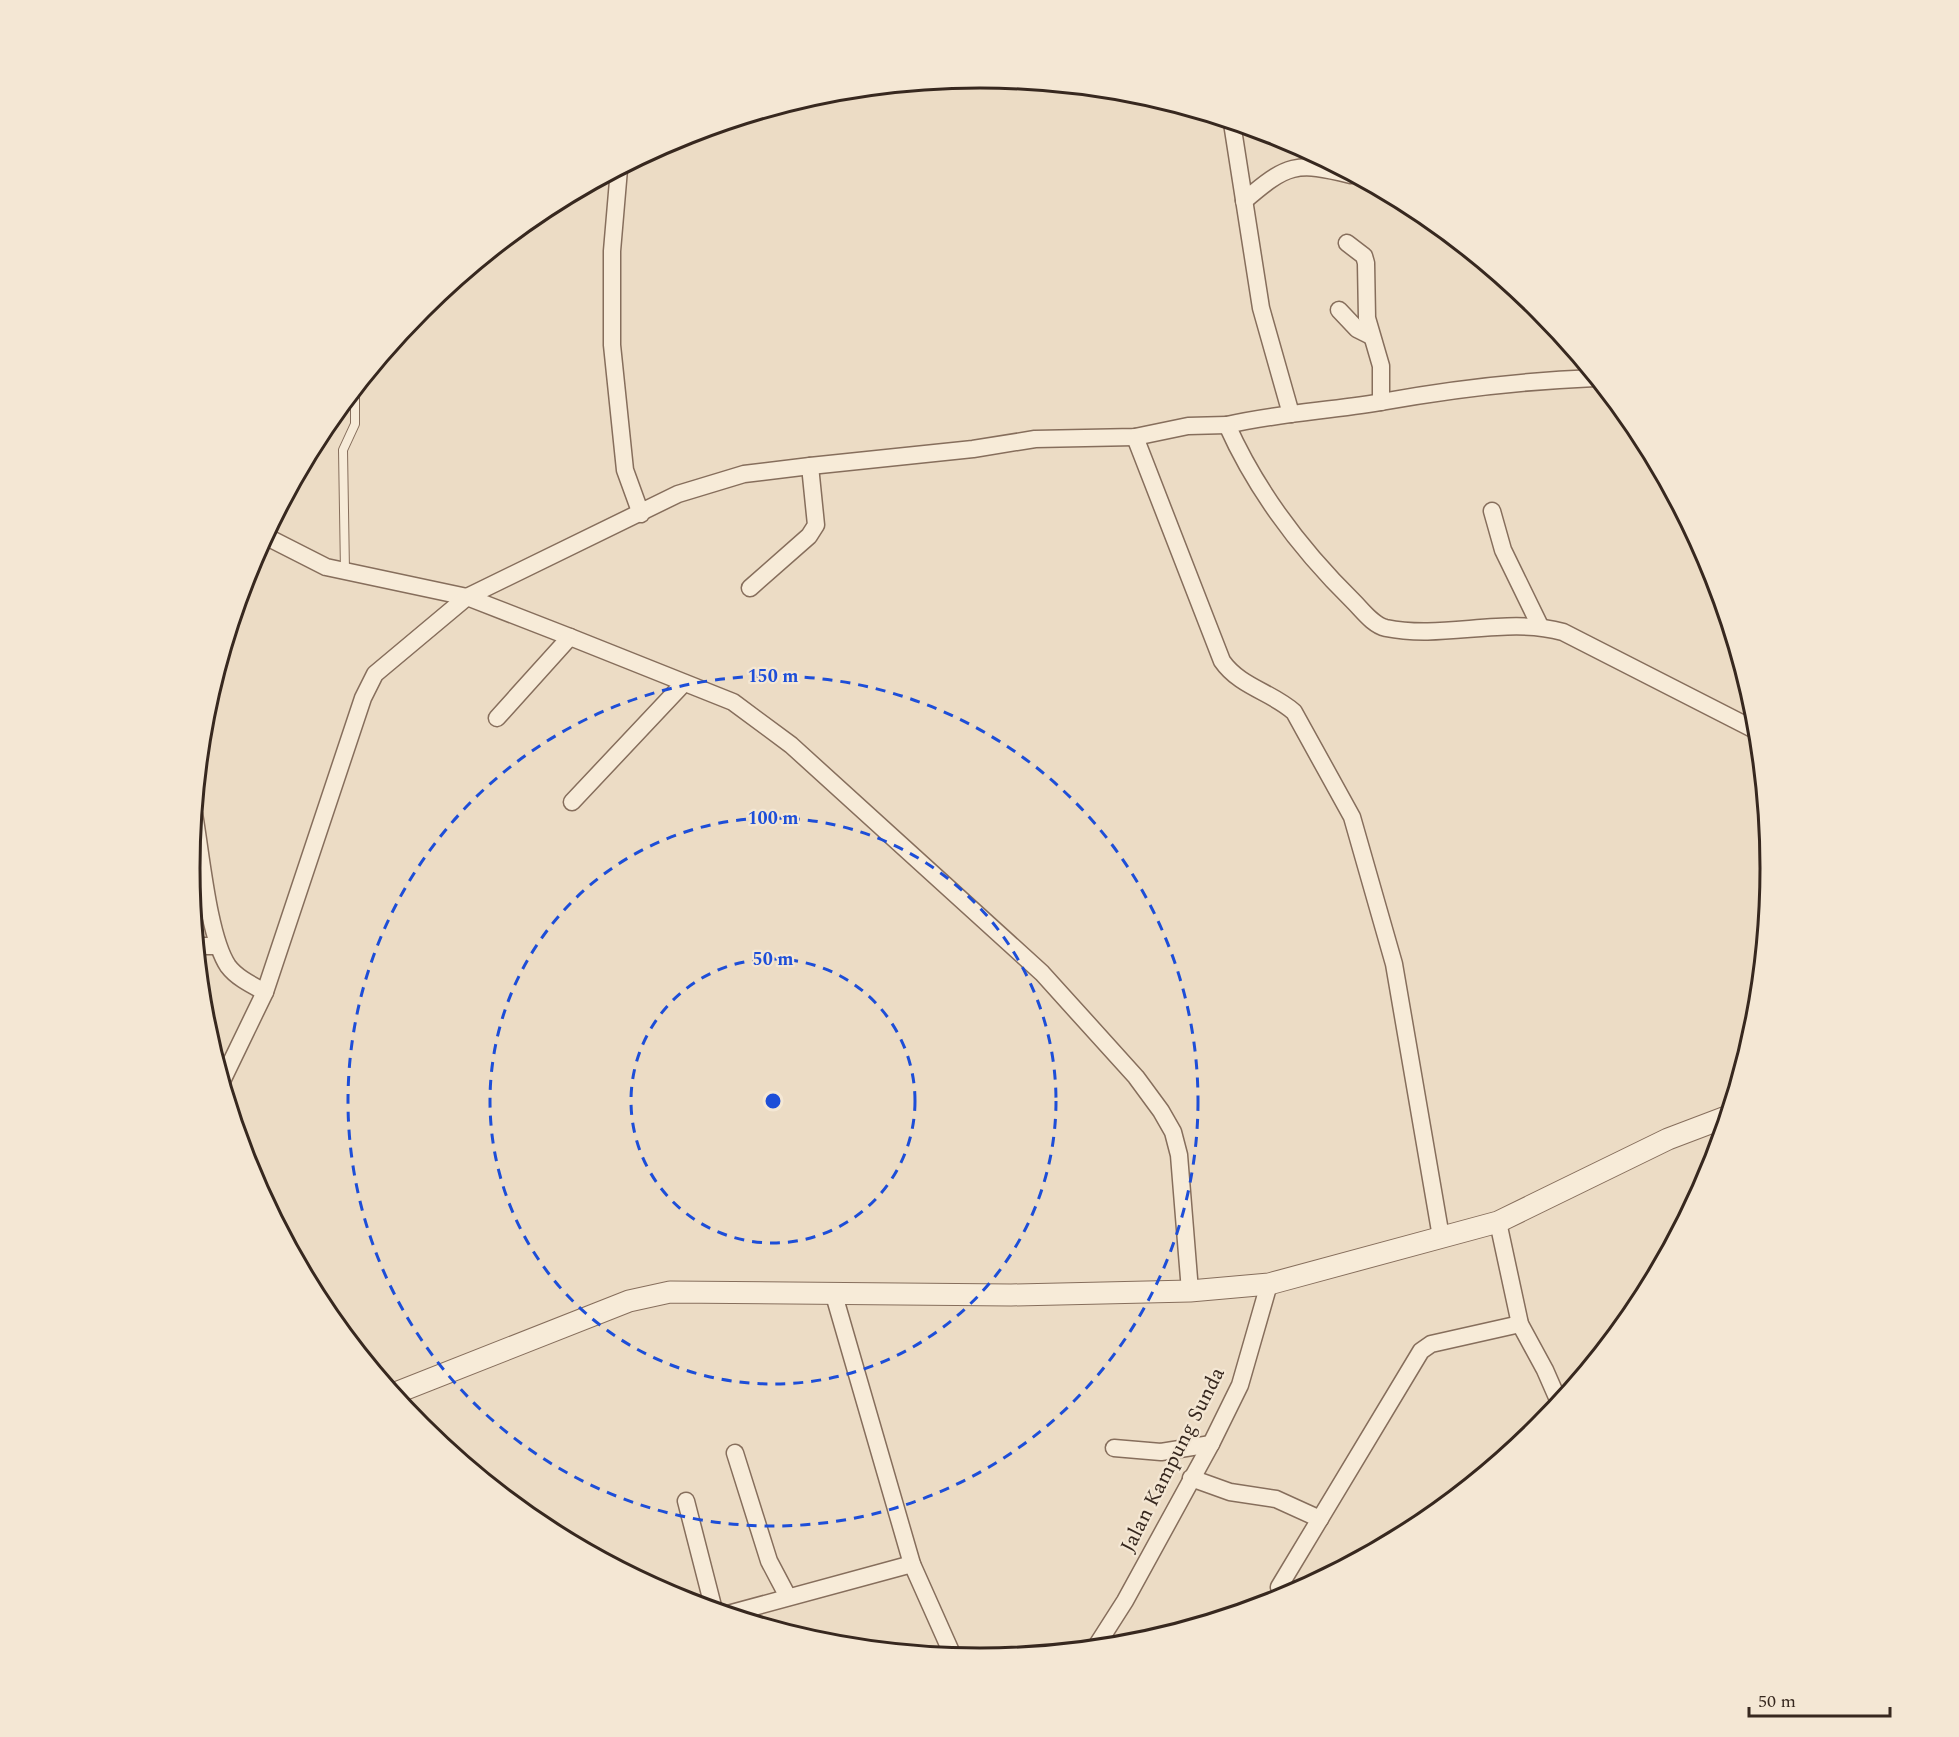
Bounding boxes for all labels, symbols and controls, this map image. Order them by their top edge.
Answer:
text: 150 m [747,663,799,690]
text: 100 m [747,805,799,832]
text: 50 m [753,946,793,973]
centre of rings [763,1091,783,1111]
street label: Jalan Kampung Sunda [1112,1361,1234,1558]
scale bar [1749,1680,1890,1718]
text: 50 m [1758,1688,1796,1715]

